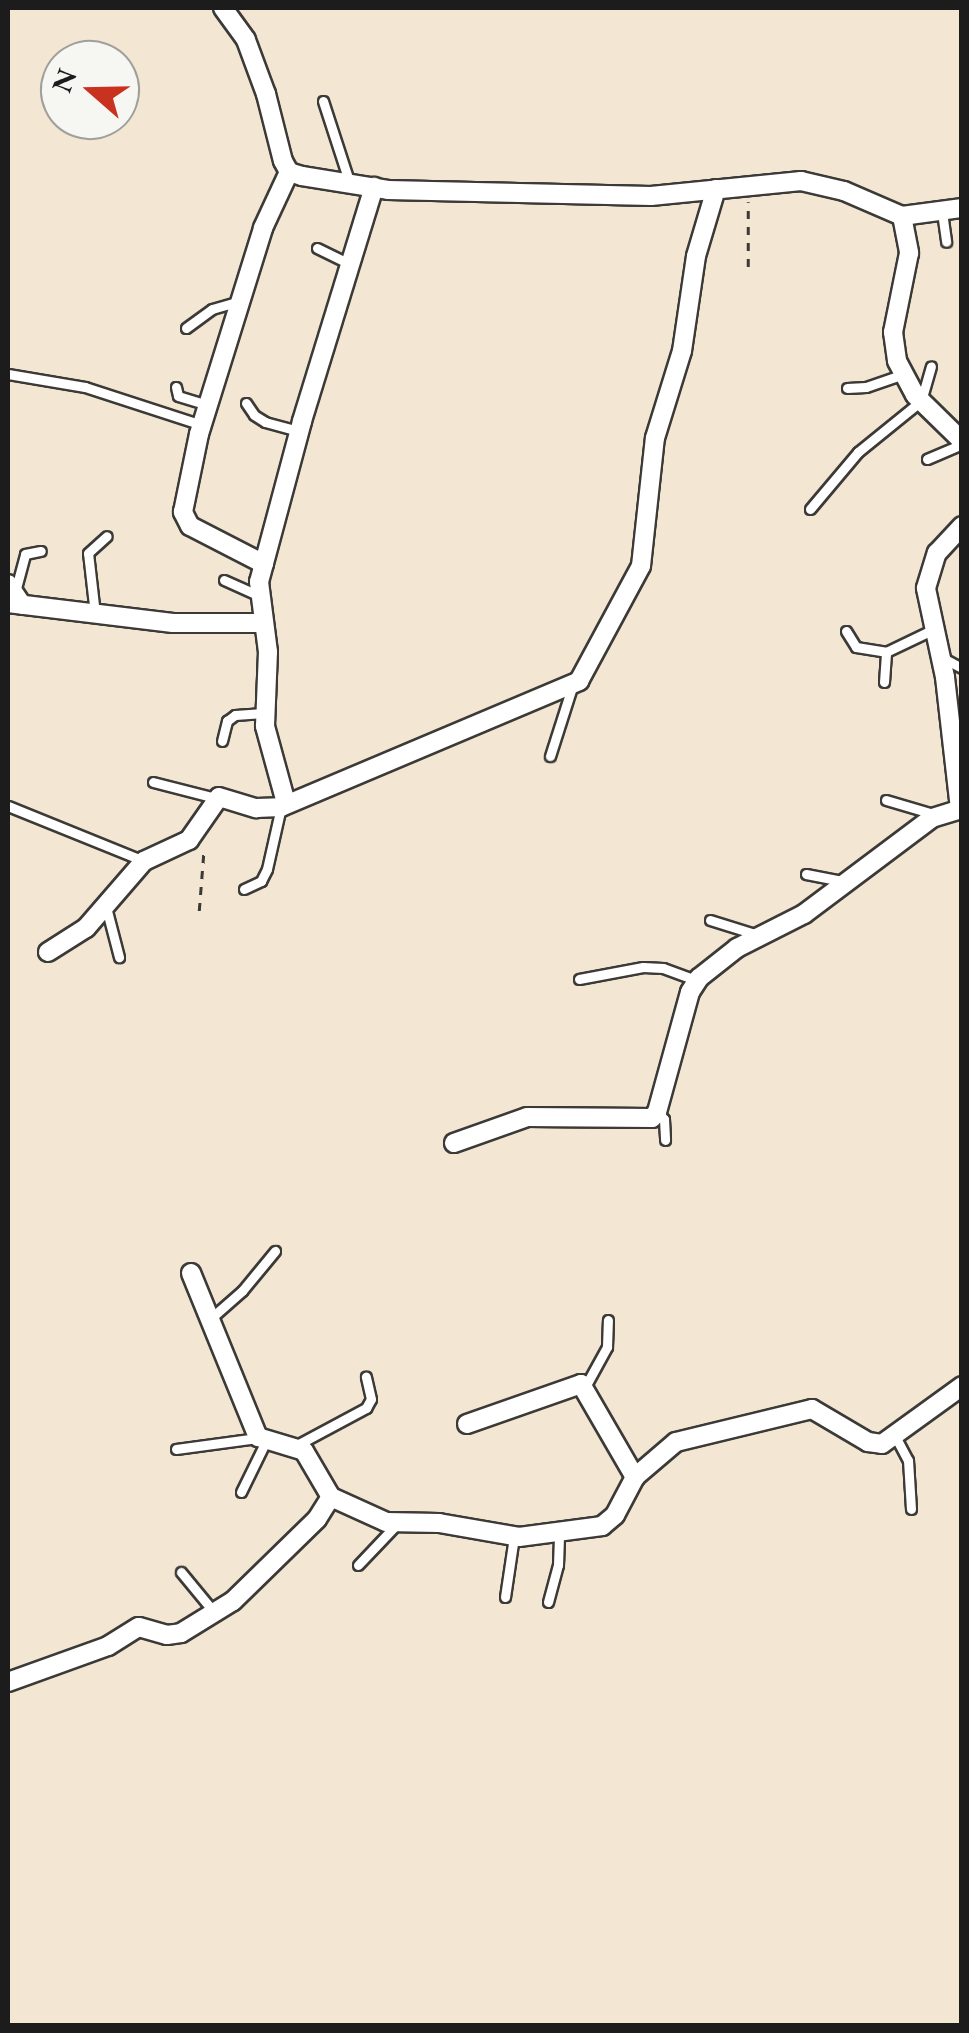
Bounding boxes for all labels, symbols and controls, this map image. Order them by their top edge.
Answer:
north arrow [40,40,140,140]
text: N [43,64,84,97]

